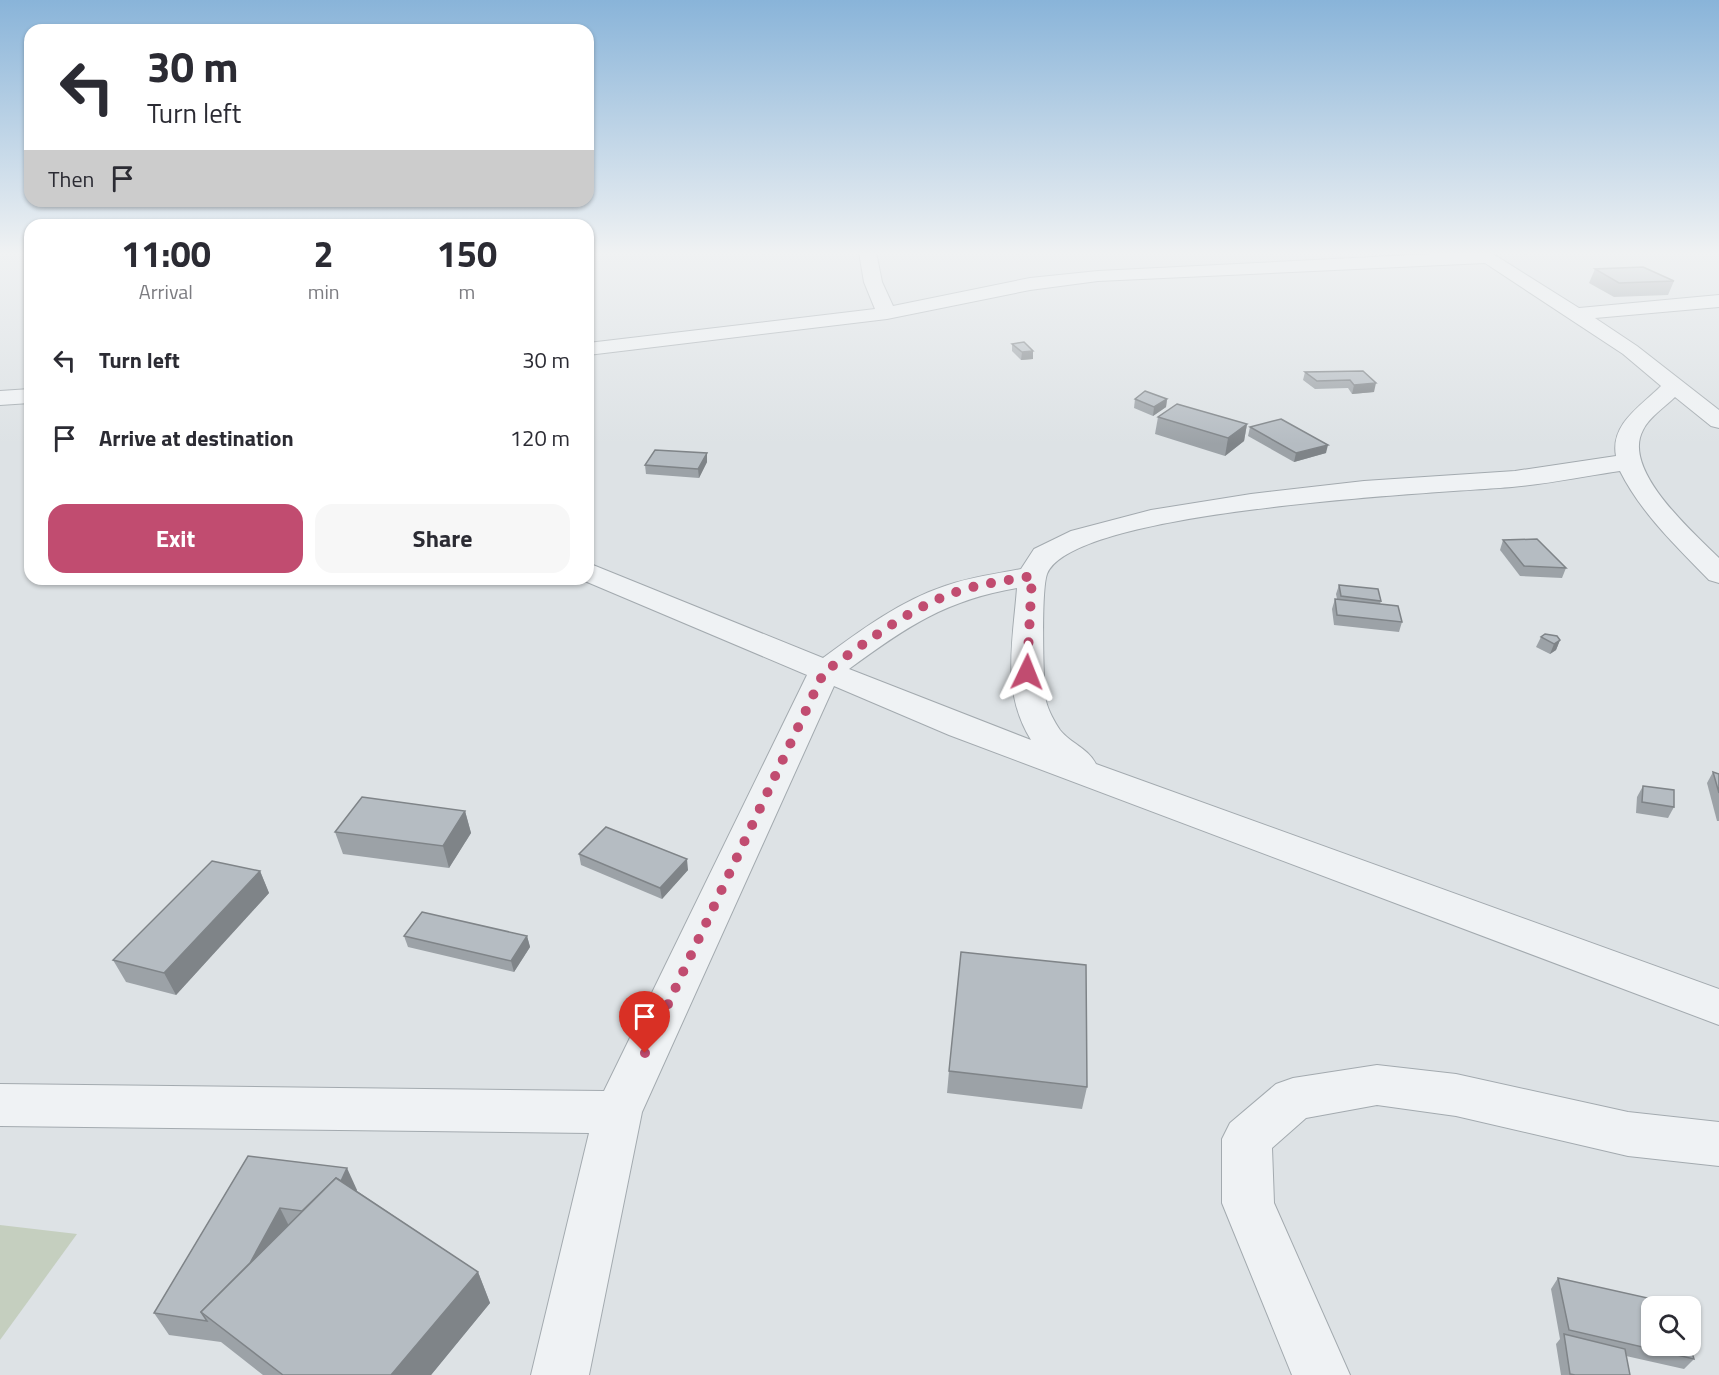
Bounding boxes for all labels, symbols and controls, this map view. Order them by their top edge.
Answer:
text: 30 m [147,34,239,98]
icon: left [48,48,126,126]
text: Turn left [147,92,241,133]
text: Then [48,162,94,196]
icon: arrive [106,162,139,195]
text: 11:00 [121,226,211,281]
text: 2 [314,226,334,281]
text: 150 [437,226,497,281]
text: Arrival [139,276,193,307]
text: min [308,276,340,307]
text: m [458,276,475,307]
text: Turn left [99,343,180,377]
text: 30 m [522,343,570,377]
icon: left [48,344,81,377]
text: Arrive at destination [99,421,294,455]
text: 120 m [510,421,570,455]
icon: arrive [48,422,81,455]
button: Exit [48,504,303,573]
button: Share [315,504,570,573]
position arrow [995,640,1059,704]
pin [619,991,670,1053]
icon: arrive [628,1000,661,1033]
map controls [1641,1296,1701,1356]
button: search [1641,1296,1701,1356]

